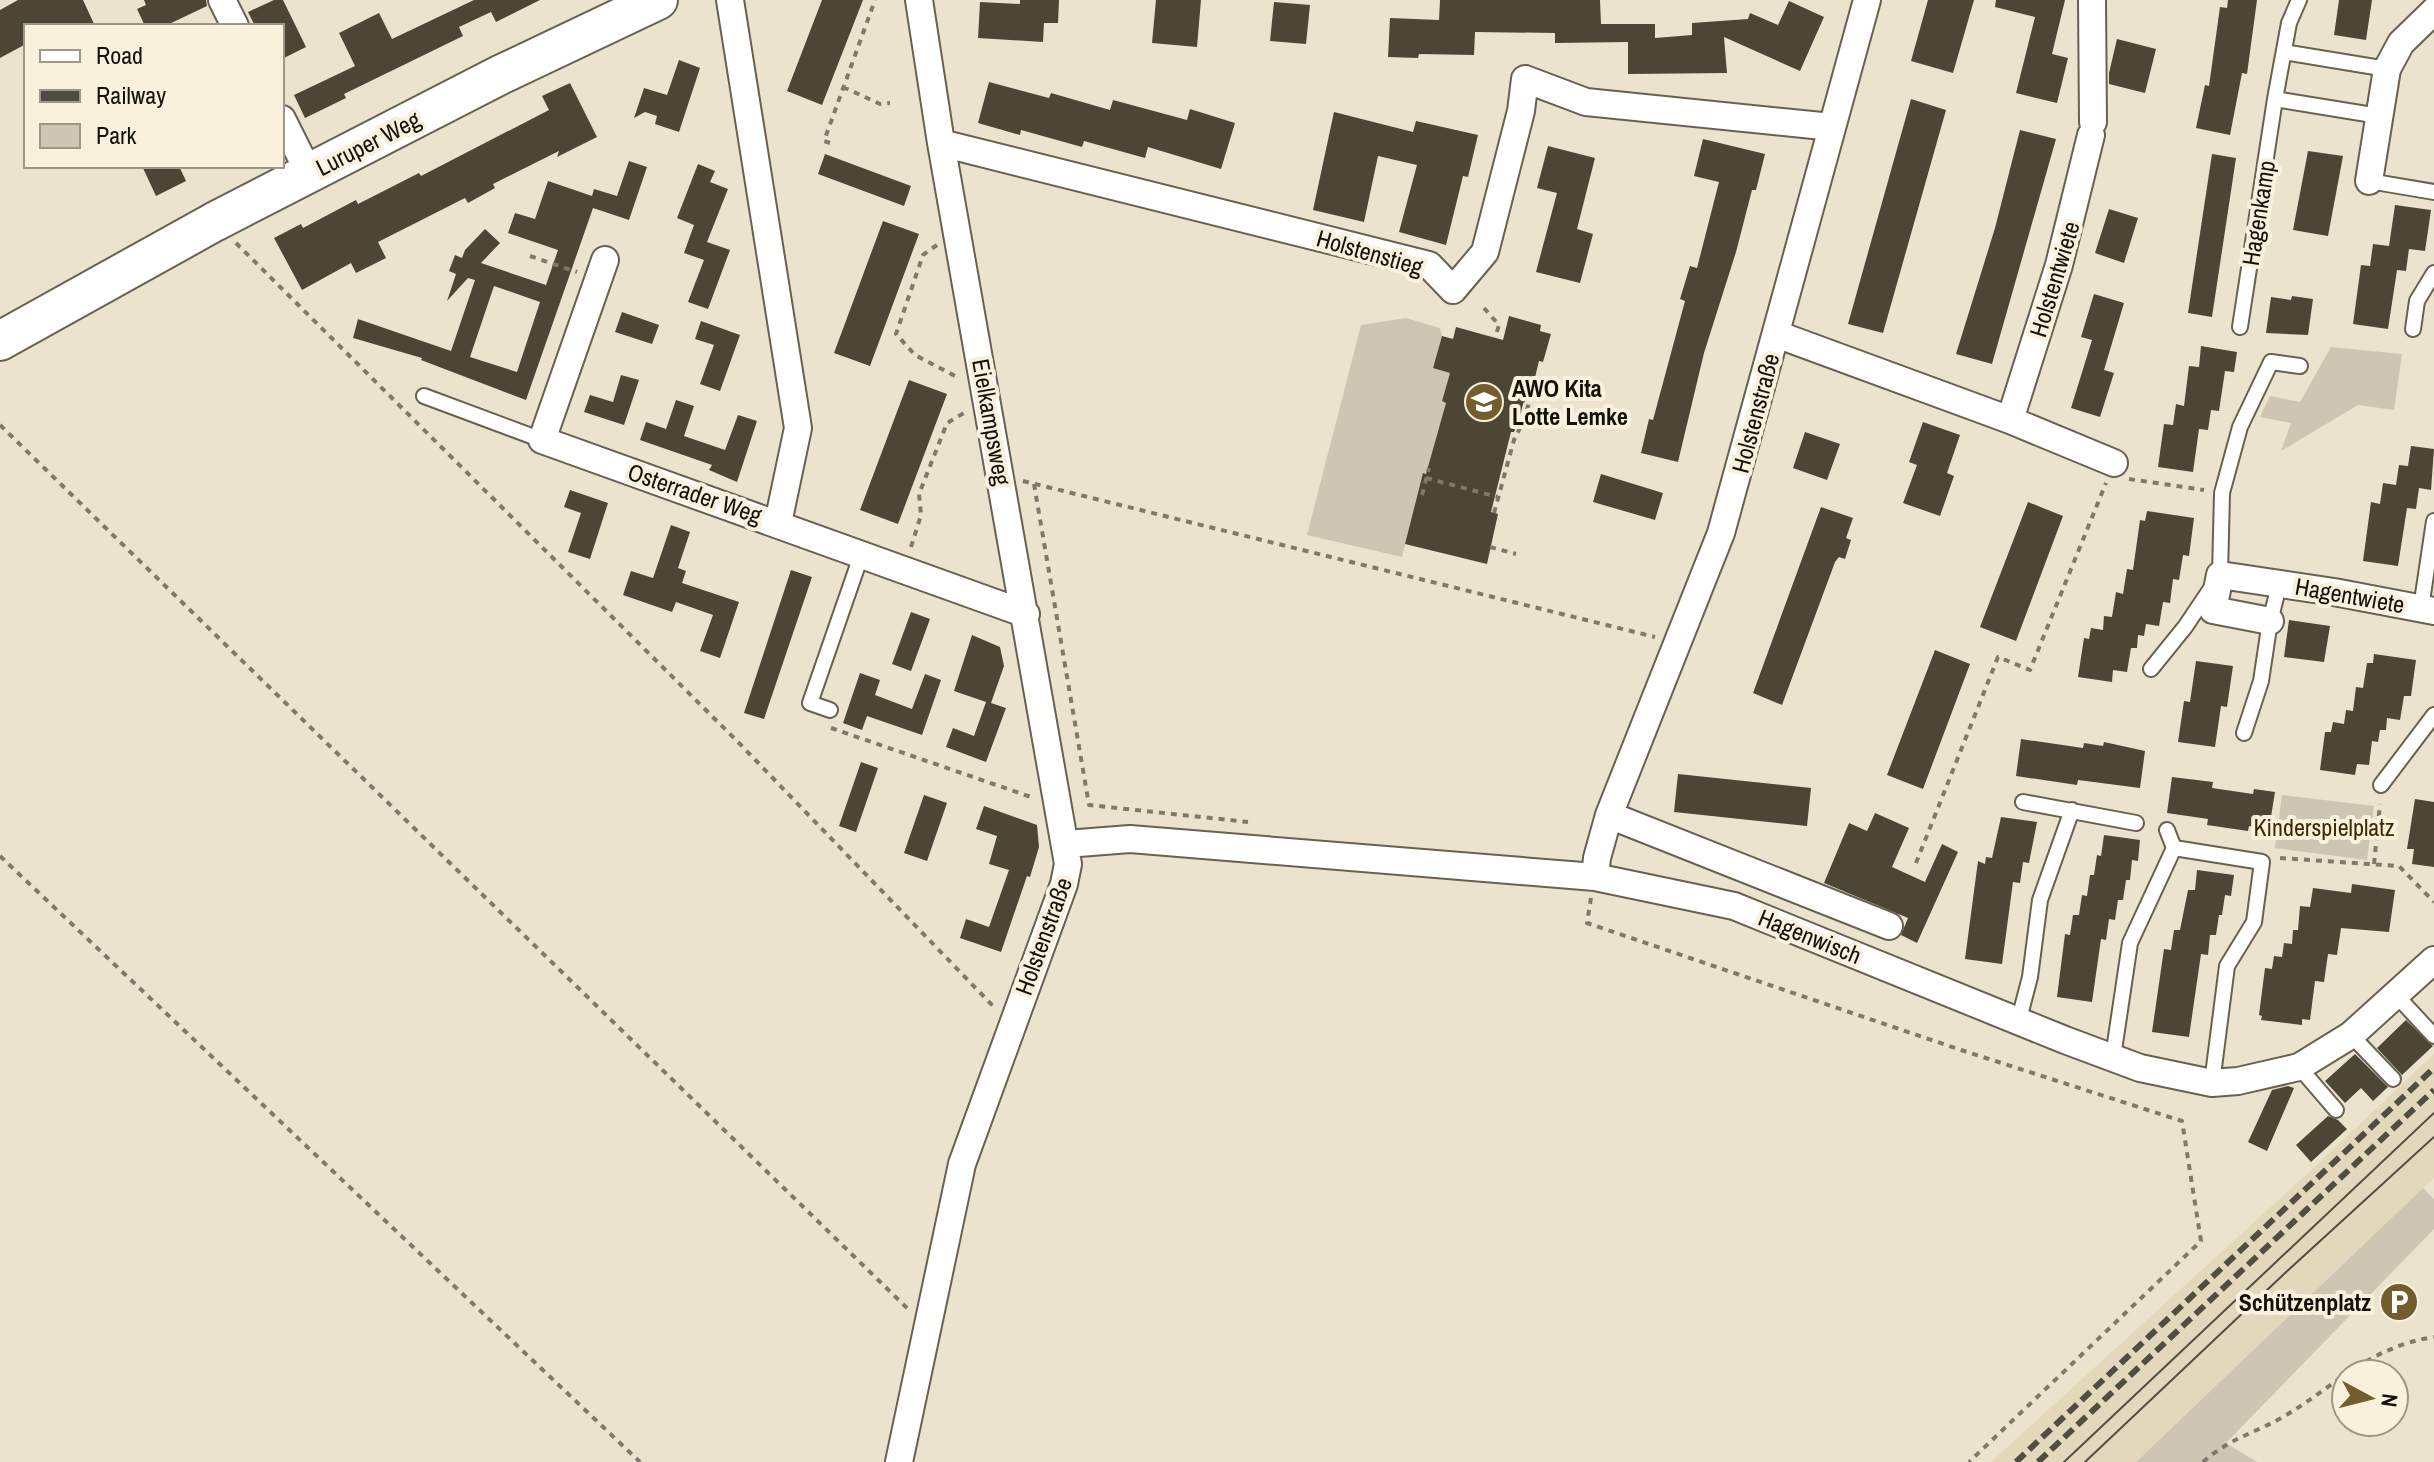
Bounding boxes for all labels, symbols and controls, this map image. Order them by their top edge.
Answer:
legend [24,24,284,168]
text: Road [96,39,143,71]
text: Railway [96,79,166,111]
street label: Luruper Weg [310,103,426,183]
text: Park [96,119,137,151]
street label: Hagenkamp [2234,158,2282,268]
street label: Holstentwiete [2021,217,2087,341]
street label: Holstenstieg [1313,222,1427,282]
street label: Holstenstraße [1724,350,1786,476]
street label: Eielkampsweg [965,356,1019,488]
place label: AWO Kita Lotte Lemke [1512,372,1628,432]
school or university icon: AWO Kita Lotte Lemke [1463,381,1505,423]
street label: Osterrader Weg [624,455,766,531]
street label: Hagentwiete [2293,570,2407,620]
park label: Kinderspielplatz [2253,811,2395,843]
street label: Holstenstraße [1007,873,1079,999]
street label: Hagenwisch [1754,901,1866,971]
parking icon: Schützenplatz [2378,1281,2420,1323]
place label: Schützenplatz [2239,1286,2371,1318]
north arrow [2330,1358,2410,1438]
text: N [2374,1392,2406,1409]

